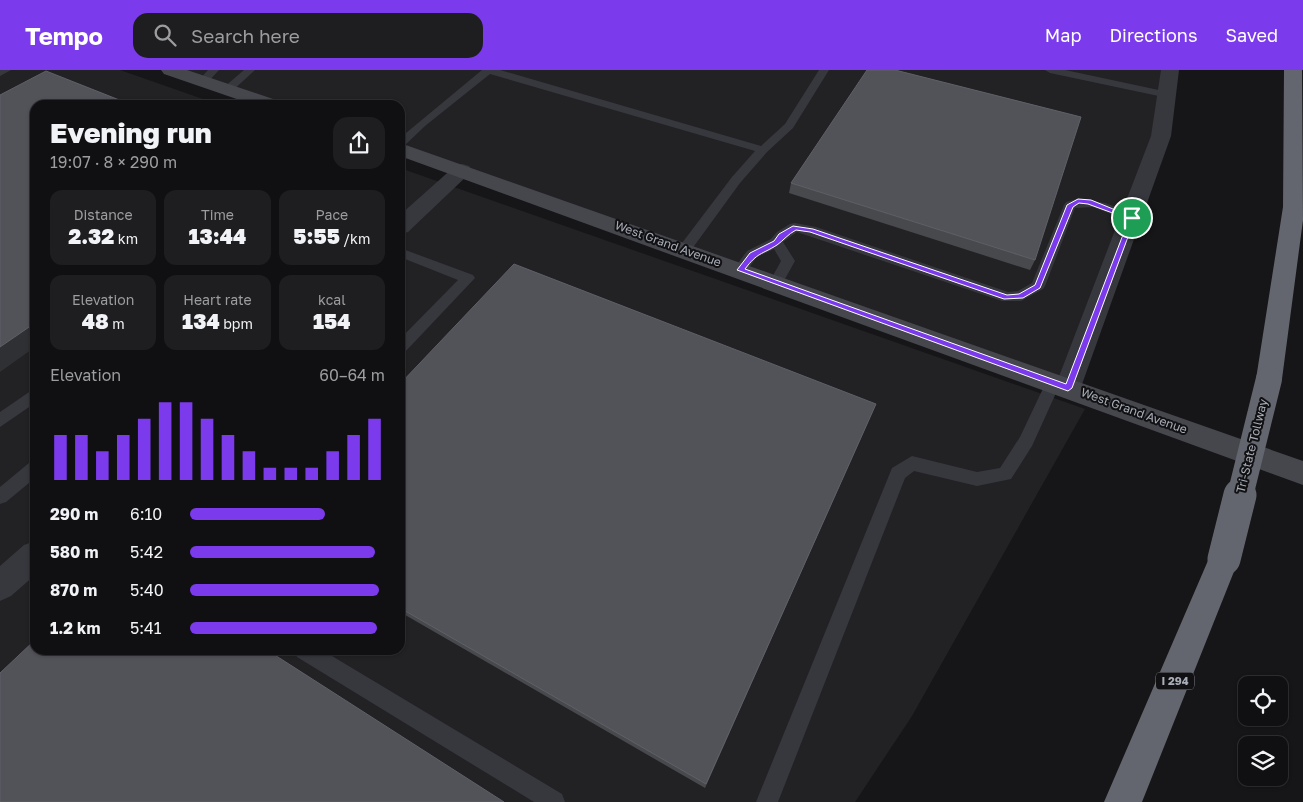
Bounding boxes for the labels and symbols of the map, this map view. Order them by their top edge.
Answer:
pin [1111,197,1153,239]
street label: West Grand Avenue [613,217,723,270]
street label: West Grand Avenue [1079,384,1189,437]
street label: Tri-State Tollway [1233,397,1271,494]
road number: I 294 [1156,672,1194,690]

